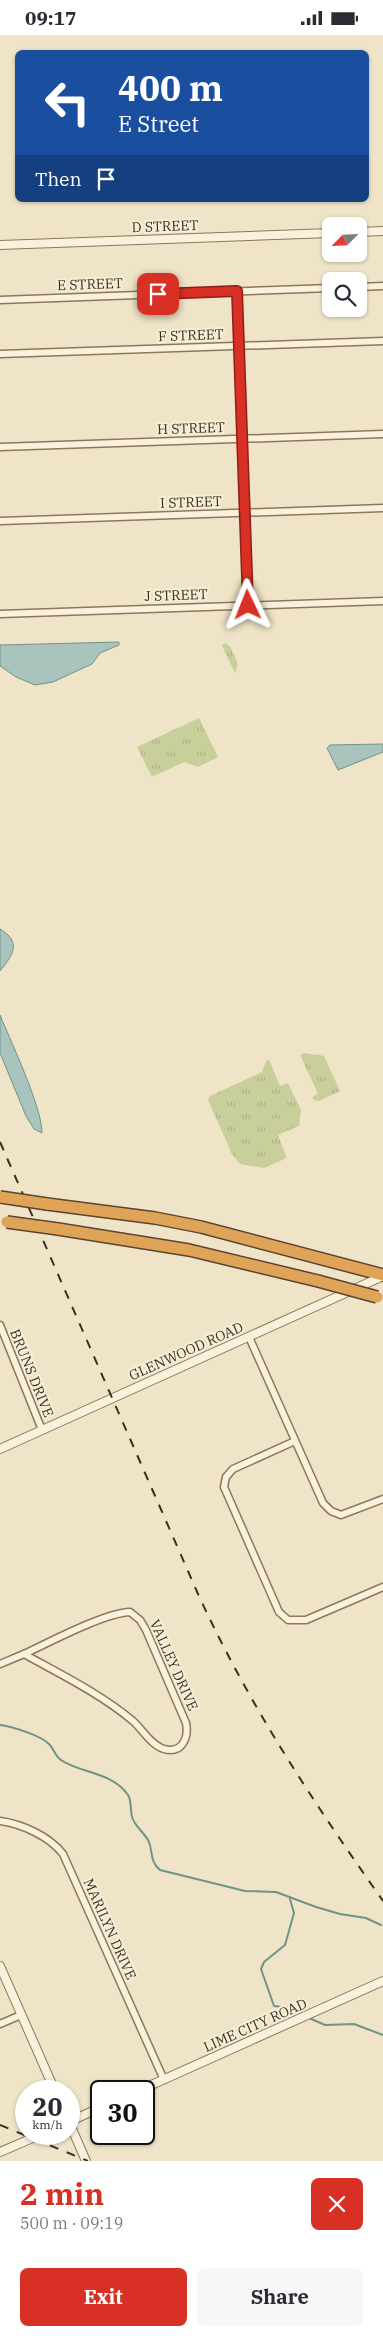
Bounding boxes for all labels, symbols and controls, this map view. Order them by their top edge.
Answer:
text: 09:17 [25,6,76,30]
text: 400 m [118,65,223,111]
icon: left [35,70,100,135]
text: E Street [118,109,199,138]
icon: arrive [92,165,120,193]
text: Then [35,167,82,191]
street label: D STREET [131,216,199,236]
north arrow [322,217,368,263]
map controls [322,217,367,317]
button: search [322,272,367,317]
pin [137,273,179,315]
street label: E STREET [57,274,123,294]
icon: arrive [144,280,172,308]
street label: F STREET [158,325,224,345]
street label: H STREET [157,418,225,438]
street label: I STREET [160,492,222,512]
position arrow [221,578,273,630]
street label: J STREET [144,585,208,605]
street label: GLENWOOD ROAD [126,1318,246,1384]
street label: BRUNS DRIVE [6,1326,58,1420]
street label: VALLEY DRIVE [146,1617,202,1713]
street label: MARILYN DRIVE [80,1876,140,1982]
street label: LIME CITY ROAD [200,1994,310,2056]
speed limit sign: 30 [90,2080,155,2145]
text: 20 [32,2090,63,2123]
text: km/h [32,2117,63,2132]
text: 2 min [20,2174,104,2213]
button: close [311,2178,363,2230]
text: 500 m · 09:19 [20,2213,123,2233]
button: Exit [20,2268,187,2326]
button: Share [197,2268,363,2326]

